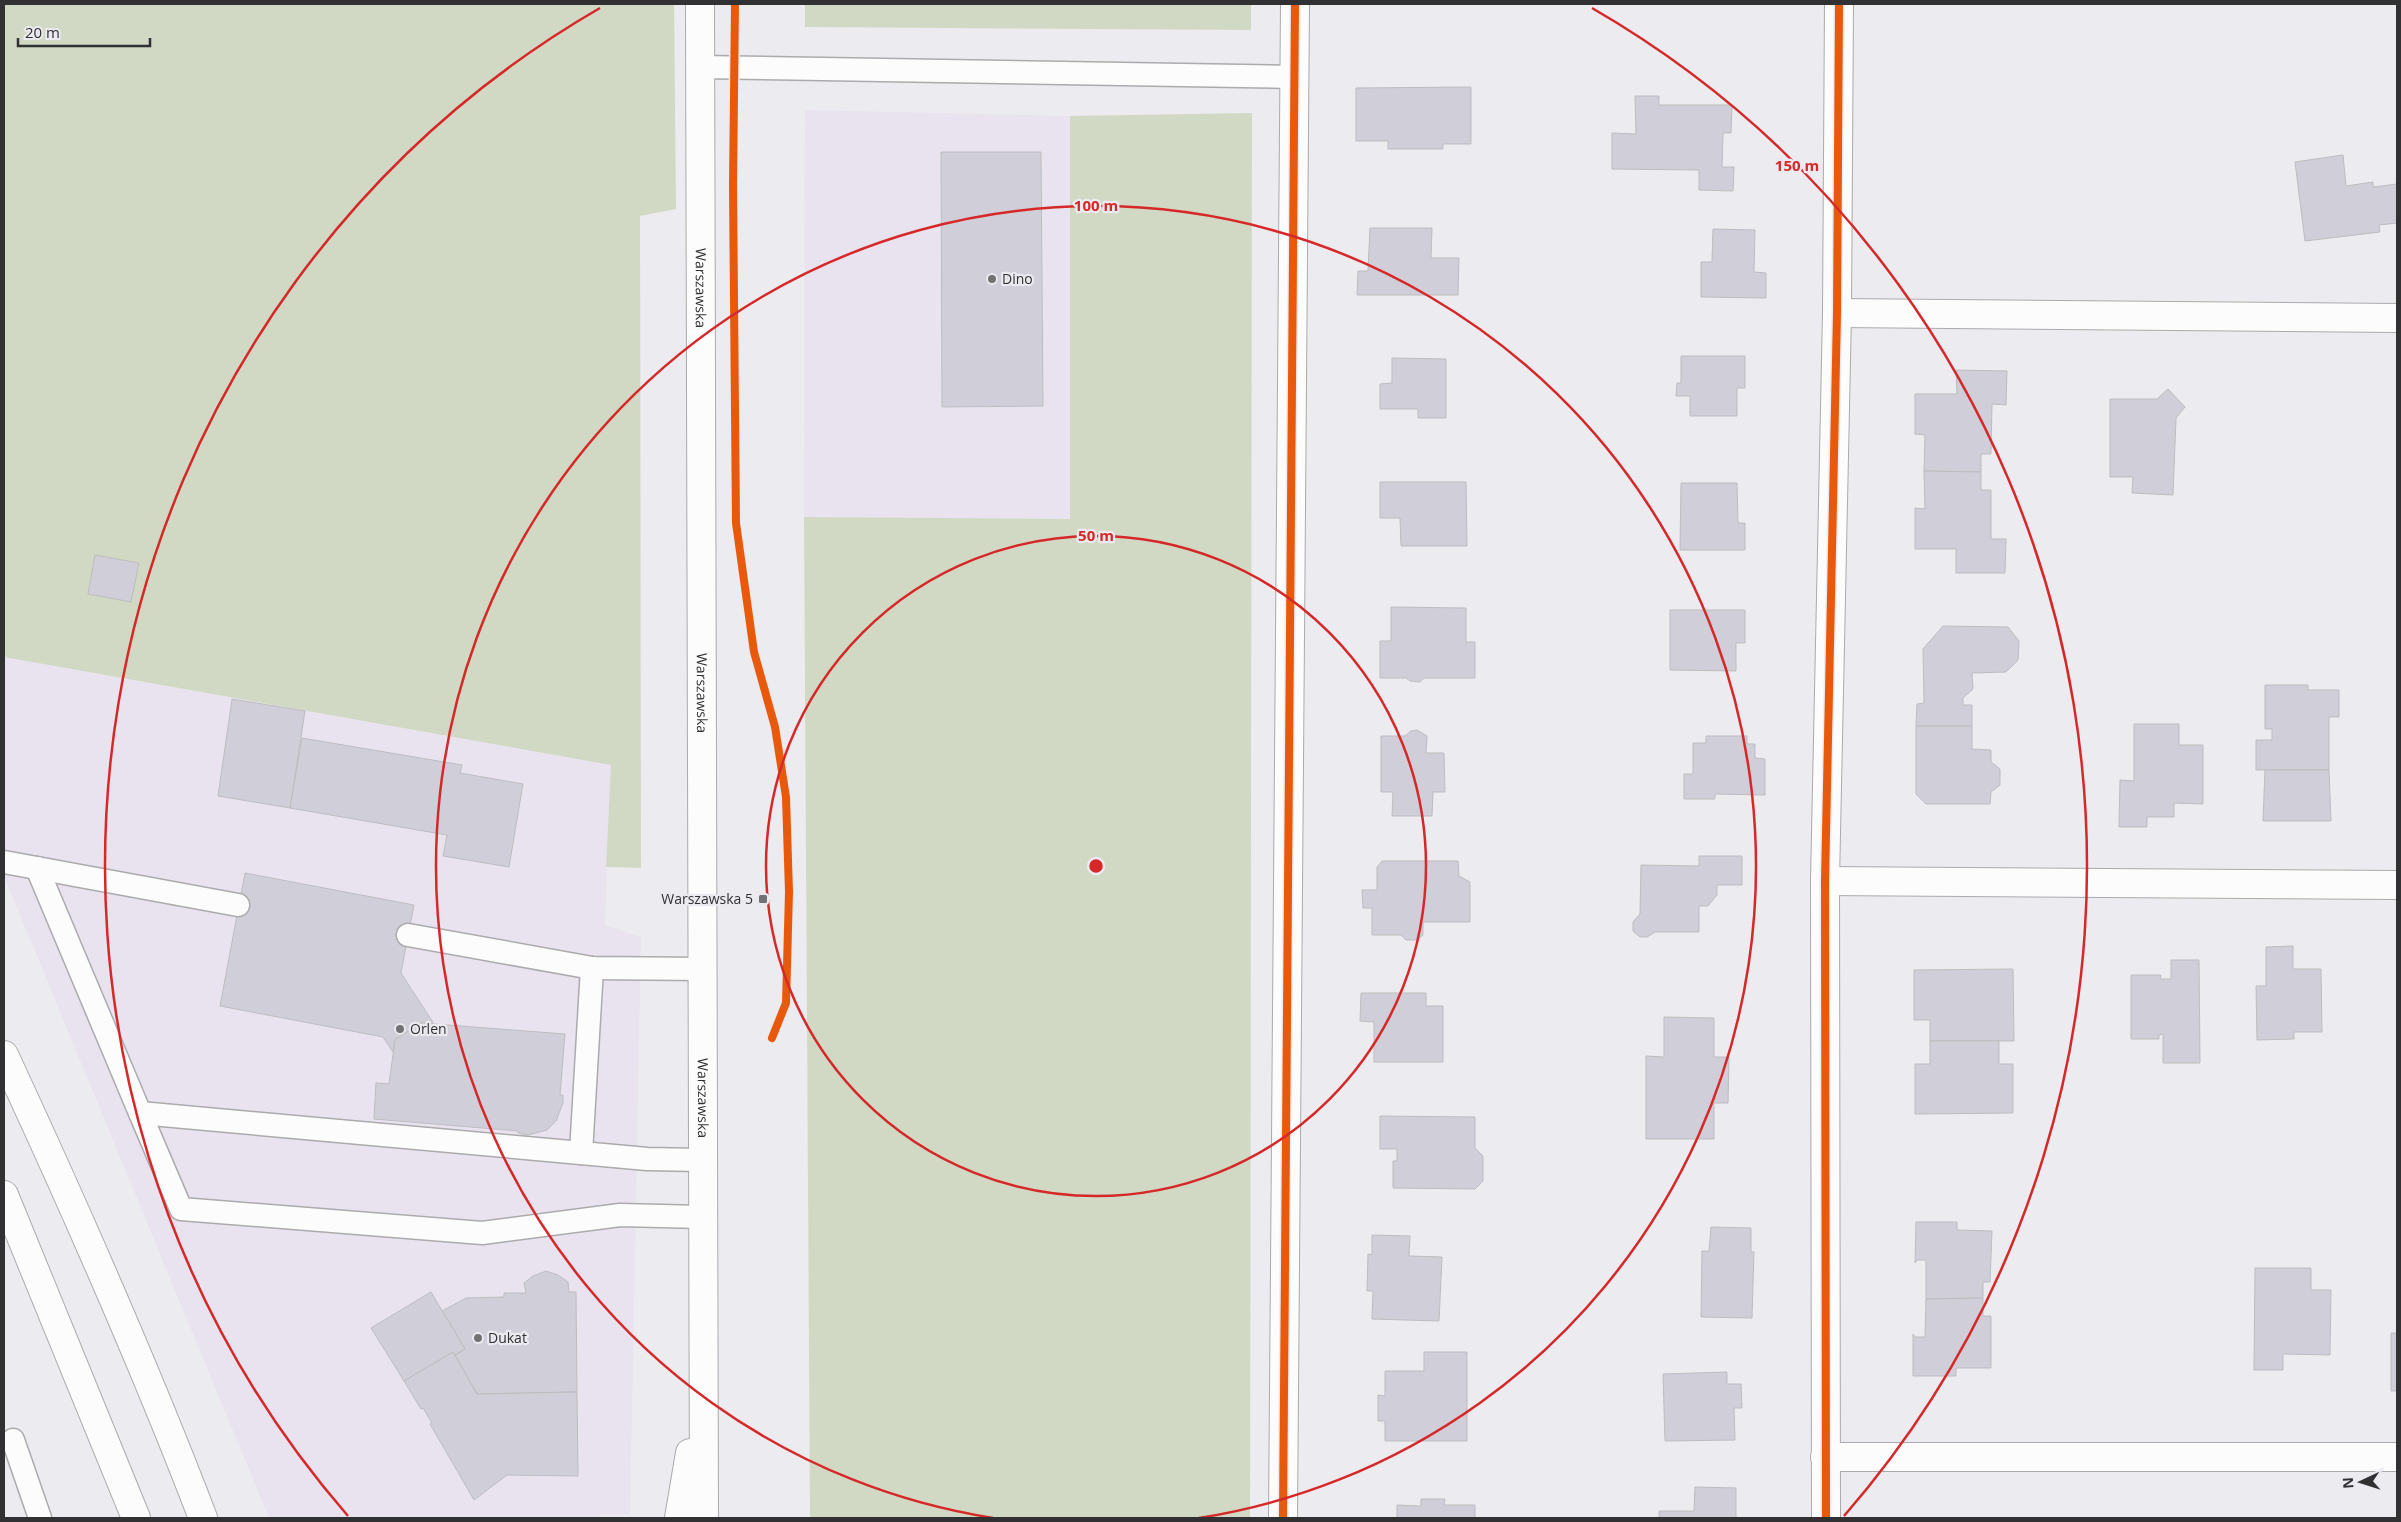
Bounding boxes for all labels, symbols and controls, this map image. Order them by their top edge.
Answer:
scale bar [18,15,150,47]
text: 20 m [25,22,60,42]
text: 150 m [1775,155,1819,175]
text: 100 m [1074,195,1118,215]
street label: Warszawska [692,248,711,328]
place label: Dino [1002,269,1033,288]
marker: Dino [986,273,998,285]
text: 50 m [1078,525,1114,545]
street label: Warszawska [693,653,712,733]
centre of rings [1087,857,1105,875]
place label: Warszawska 5 [661,889,753,908]
marker: Warszawska 5 [757,893,769,905]
place label: Orlen [410,1019,447,1038]
marker: Orlen [394,1023,406,1035]
street label: Warszawska [694,1058,713,1138]
place label: Dukat [488,1328,527,1347]
marker: Dukat [472,1332,484,1344]
north arrow [2336,1457,2386,1507]
text: N [2338,1477,2357,1489]

